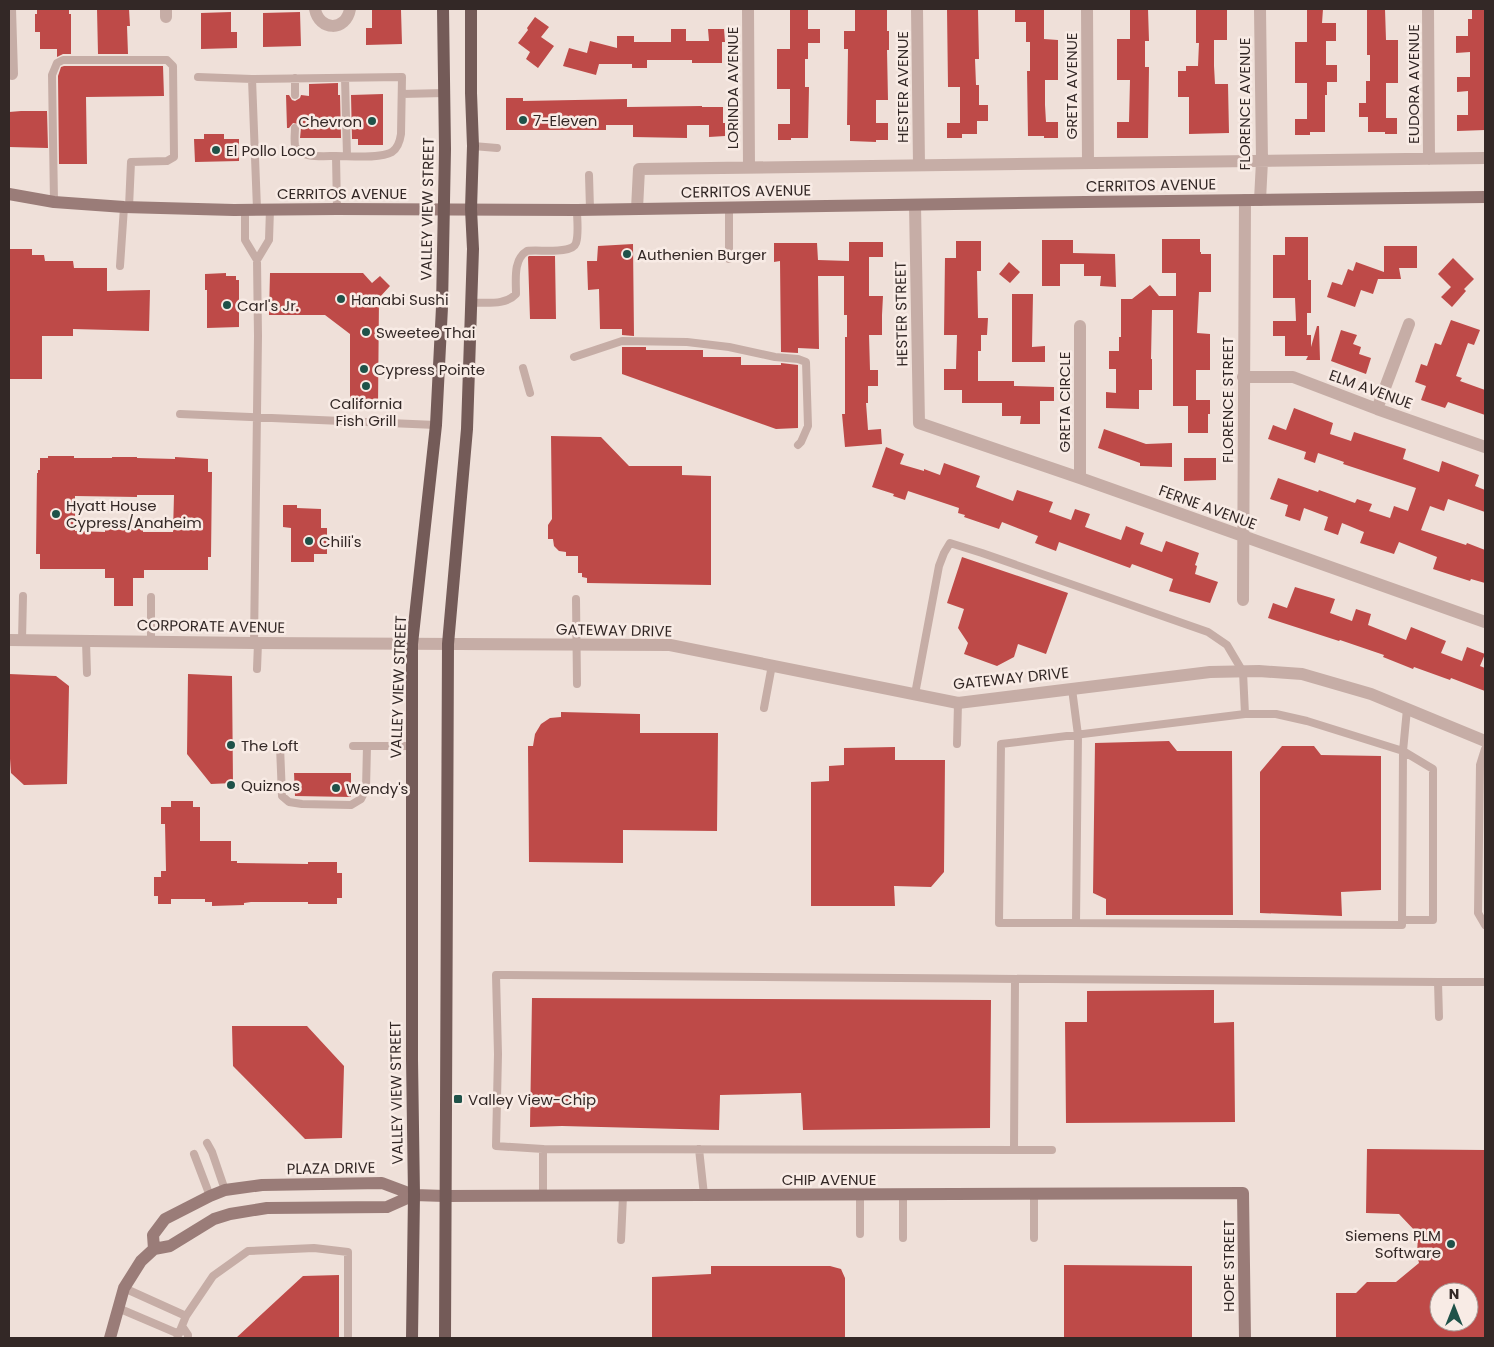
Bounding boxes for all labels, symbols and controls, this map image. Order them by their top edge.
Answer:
street label: EUDORA AVENUE [1403,24,1424,144]
street label: LORINDA AVENUE [722,27,743,149]
street label: HESTER AVENUE [892,31,913,143]
street label: GRETA AVENUE [1061,32,1082,140]
street label: FLORENCE AVENUE [1234,38,1255,170]
place label: 7-Eleven [533,110,597,131]
place label: Chevron [298,111,362,132]
marker: 7-Eleven [517,114,529,126]
marker: Chevron [366,115,378,127]
street label: VALLEY VIEW STREET [415,137,439,281]
place label: El Pollo Loco [226,140,315,161]
marker: El Pollo Loco [210,144,222,156]
street label: CERRITOS AVENUE [1086,173,1216,197]
street label: CERRITOS AVENUE [681,179,811,203]
street label: CERRITOS AVENUE [277,183,407,204]
place label: Authenien Burger [637,244,767,265]
marker: Authenien Burger [621,248,633,260]
street label: HESTER STREET [890,261,912,367]
place label: Hanabi Sushi [351,289,449,310]
marker: Hanabi Sushi [335,293,347,305]
place label: Carl's Jr. [237,295,299,316]
marker: Carl's Jr. [221,299,233,311]
place label: Sweetee Thai [376,322,475,343]
marker: Sweetee Thai [360,326,372,338]
street label: FLORENCE STREET [1217,337,1238,463]
street label: GRETA CIRCLE [1054,352,1075,452]
place label: Cypress Pointe [374,359,485,380]
marker: Cypress Pointe [358,363,370,375]
street label: ELM AVENUE [1326,364,1416,414]
marker: California Fish Grill [360,380,372,392]
place label: California Fish Grill [330,393,402,431]
street label: FERNE AVENUE [1156,480,1260,534]
place label: Hyatt House Cypress/Anaheim [66,495,202,533]
marker: Hyatt House Cypress/Anaheim [50,508,62,520]
place label: Chili's [319,531,362,552]
marker: Chili's [303,535,315,547]
street label: CORPORATE AVENUE [137,614,285,638]
street label: VALLEY VIEW STREET [385,615,411,759]
street label: GATEWAY DRIVE [556,618,672,642]
street label: GATEWAY DRIVE [952,661,1070,695]
place label: The Loft [241,735,299,756]
marker: The Loft [225,739,237,751]
place label: Quiznos [241,775,300,796]
place label: Wendy's [346,778,409,799]
marker: Quiznos [225,779,237,791]
marker: Wendy's [330,782,342,794]
street label: VALLEY VIEW STREET [384,1021,408,1165]
place label: Valley View-Chip [468,1089,596,1110]
marker: Valley View-Chip [452,1093,464,1105]
street label: PLAZA DRIVE [286,1157,376,1179]
street label: CHIP AVENUE [782,1169,876,1190]
street label: HOPE STREET [1218,1220,1239,1312]
place label: Siemens PLM Software [1345,1225,1441,1263]
marker: Siemens PLM Software [1445,1238,1457,1250]
north arrow [1429,1282,1479,1332]
text: N [1449,1284,1459,1304]

